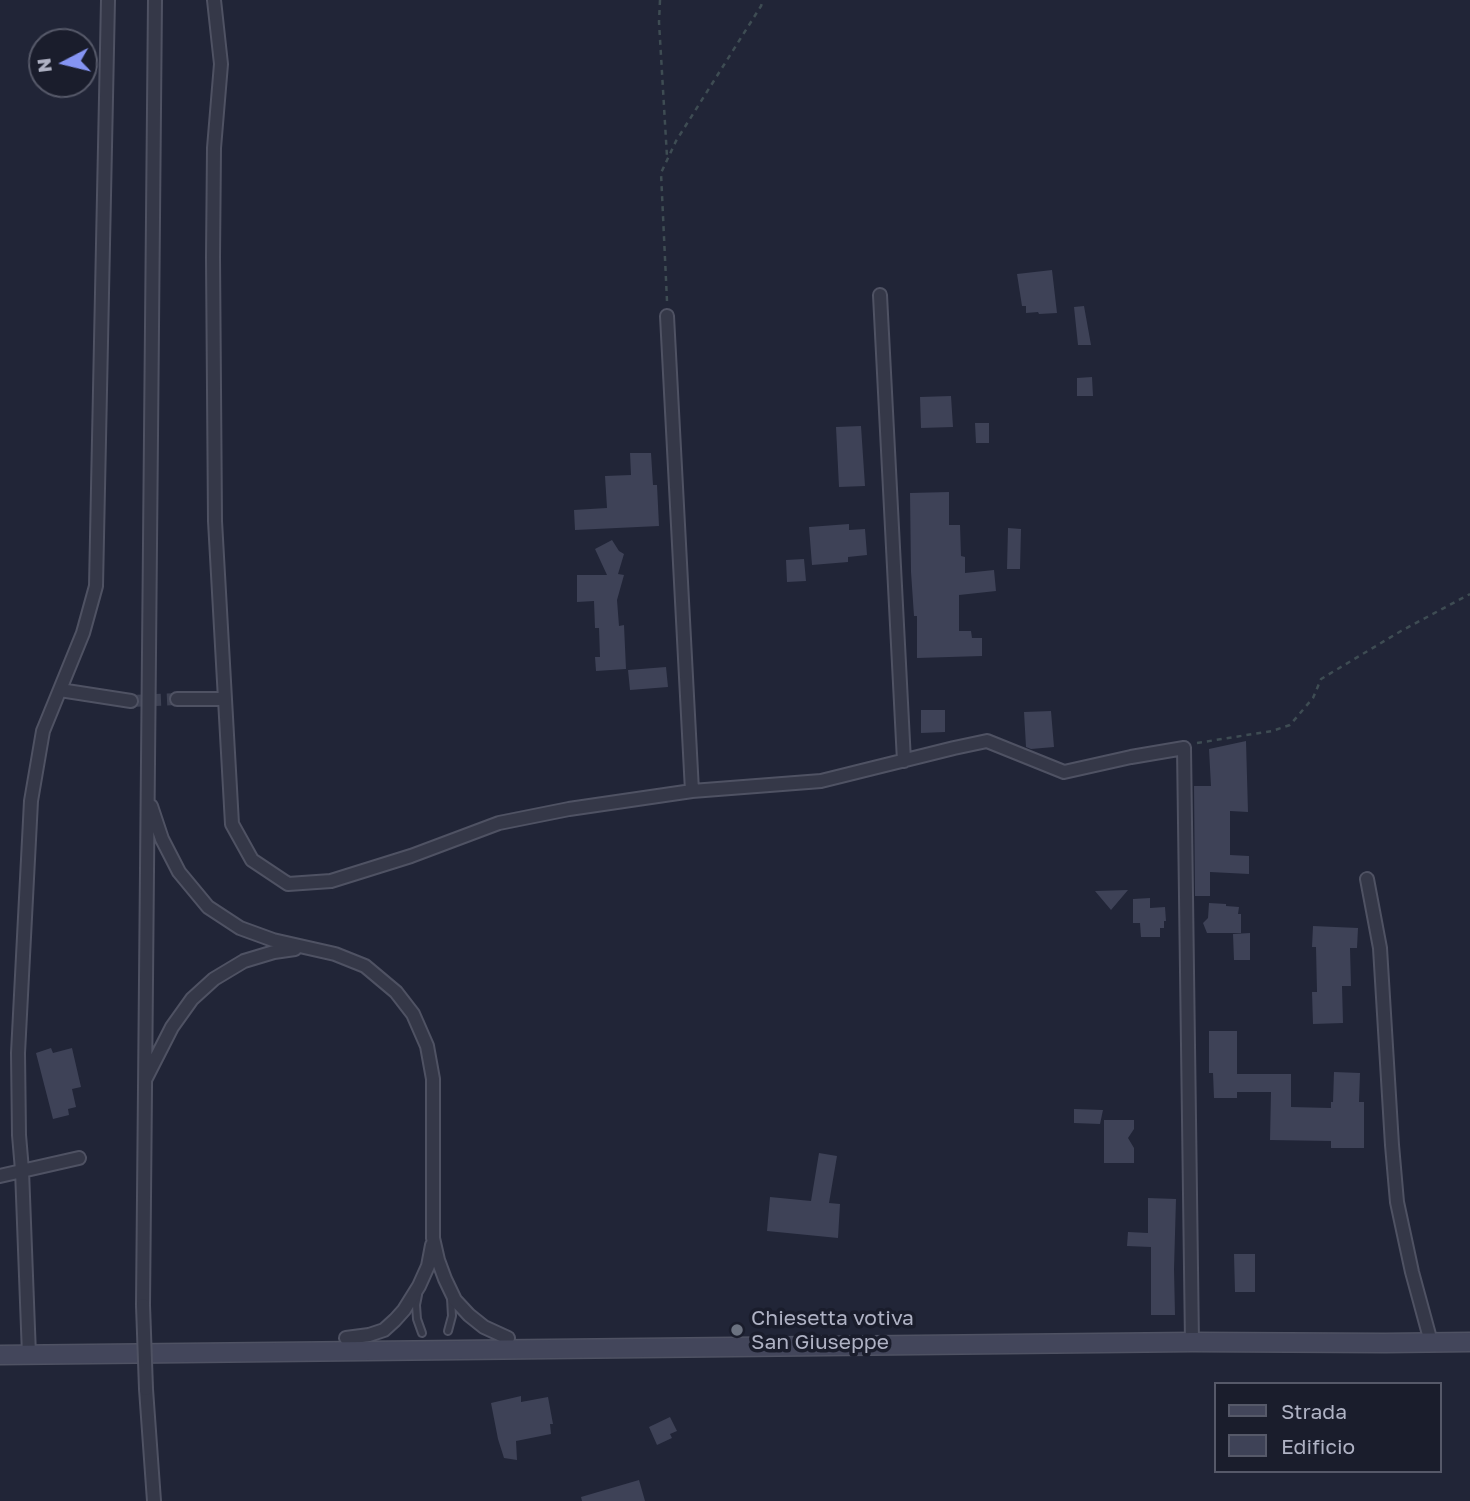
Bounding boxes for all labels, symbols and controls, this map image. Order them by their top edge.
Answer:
north arrow [28,28,98,98]
text: N [31,57,56,74]
place label: Chiesetta votiva San Giuseppe [751,1305,914,1355]
marker: Chiesetta votiva San Giuseppe [729,1322,745,1338]
legend [1214,1382,1442,1473]
text: Strada [1281,1398,1347,1424]
text: Edificio [1281,1433,1355,1459]

